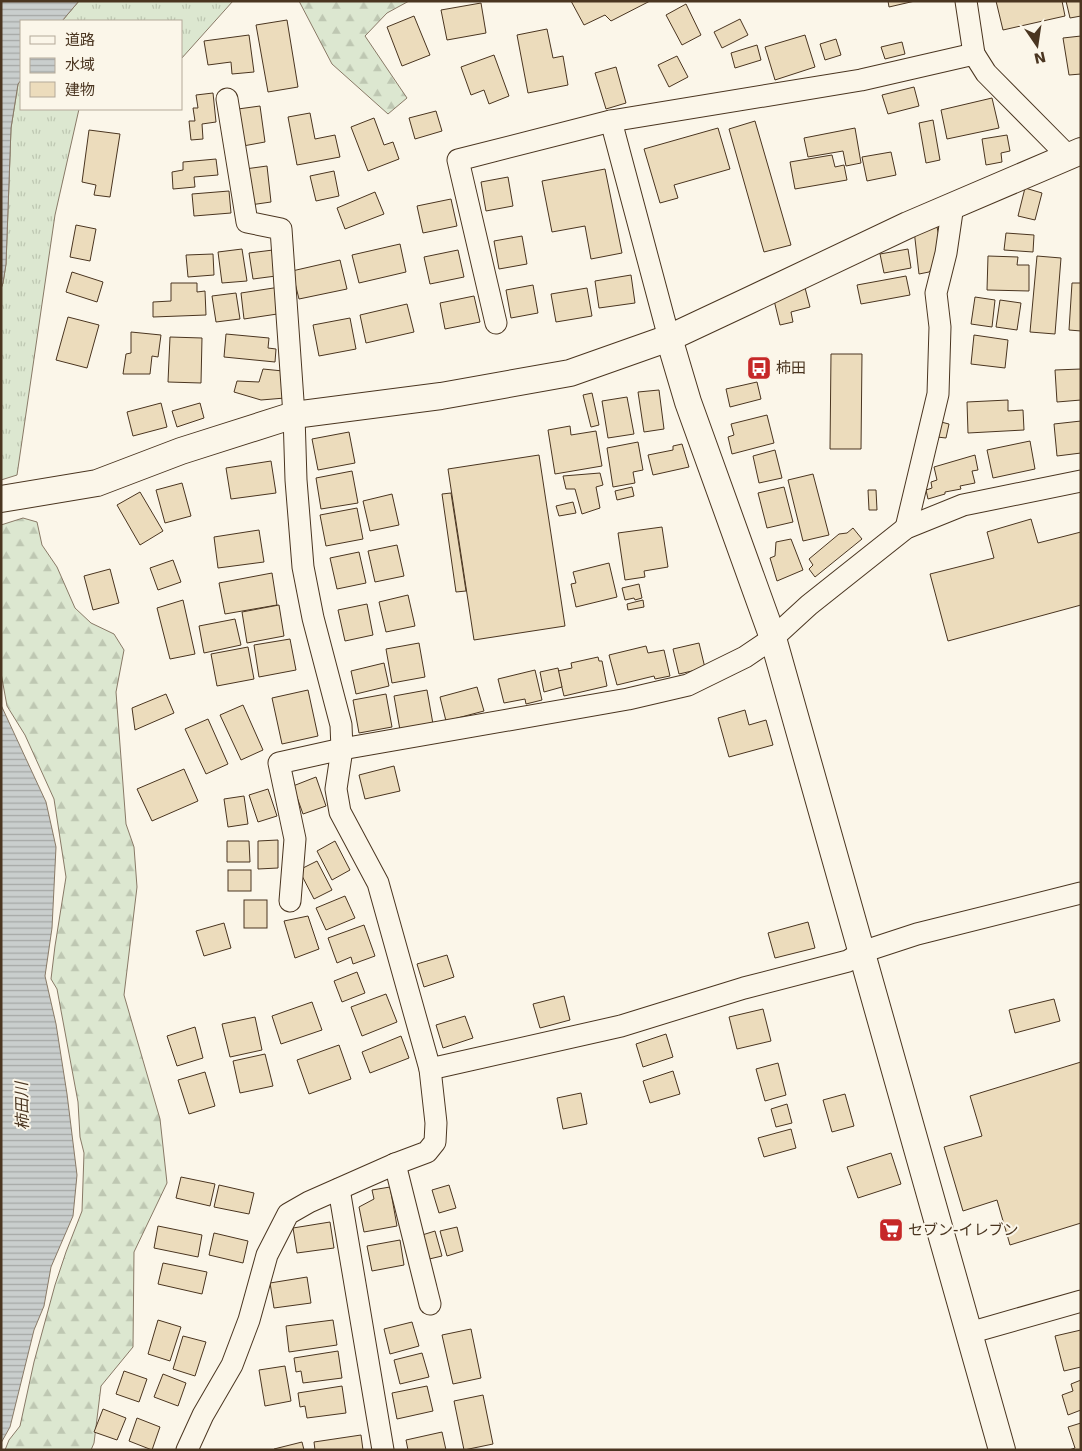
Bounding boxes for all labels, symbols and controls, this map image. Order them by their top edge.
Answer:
legend [20,20,182,110]
north arrow [1012,20,1062,70]
text: 道路 [65,31,95,49]
text: N [1032,49,1047,67]
text: 水域 [65,56,95,74]
text: 建物 [65,81,95,99]
bus stop icon: 柿田 [746,355,772,381]
place label: 柿田 [776,359,806,377]
water label: 柿田川 [12,1080,32,1130]
supermarket icon: セブン-イレブン [878,1217,904,1243]
place label: セブン-イレブン [908,1221,1018,1239]

